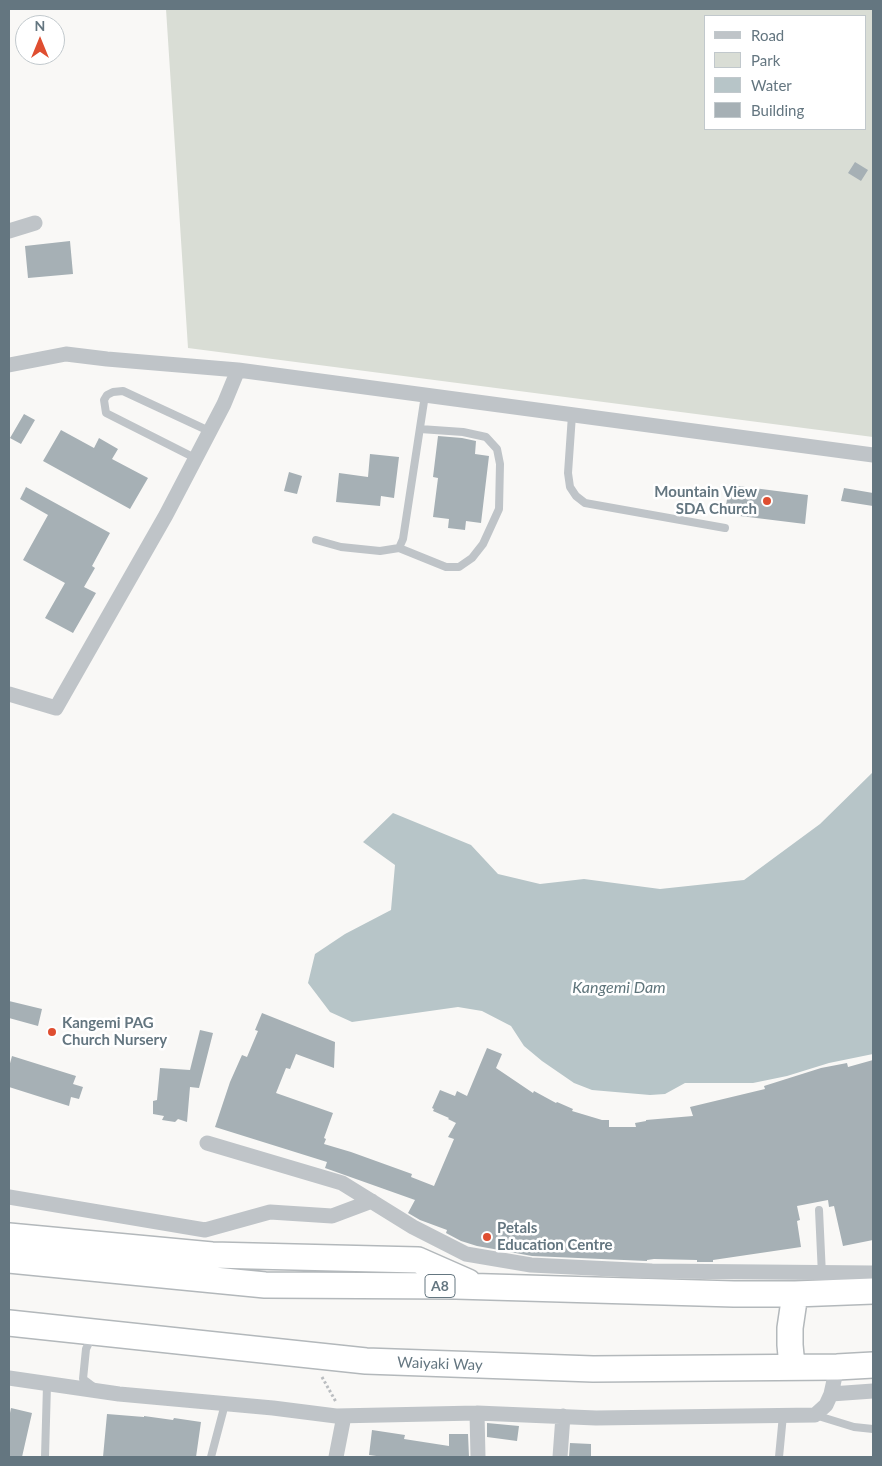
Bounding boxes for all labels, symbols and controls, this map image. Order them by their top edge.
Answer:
north arrow [15,15,65,65]
legend [704,15,867,130]
text: N [35,17,45,34]
text: Road [751,26,784,44]
text: Park [751,51,780,69]
text: Water [751,76,792,94]
text: Building [751,101,804,119]
place label: Mountain View SDA Church [654,483,757,518]
marker: Mountain View SDA Church [761,495,773,507]
water label: Kangemi Dam [572,978,666,998]
place label: Kangemi PAG Church Nursery [62,1014,167,1049]
marker: Kangemi PAG Church Nursery [46,1026,58,1038]
place label: Petals Education Centre [497,1219,613,1254]
marker: Petals Education Centre [481,1231,493,1243]
road number: A8 [425,1274,455,1298]
street label: Waiyaki Way [397,1354,483,1374]

